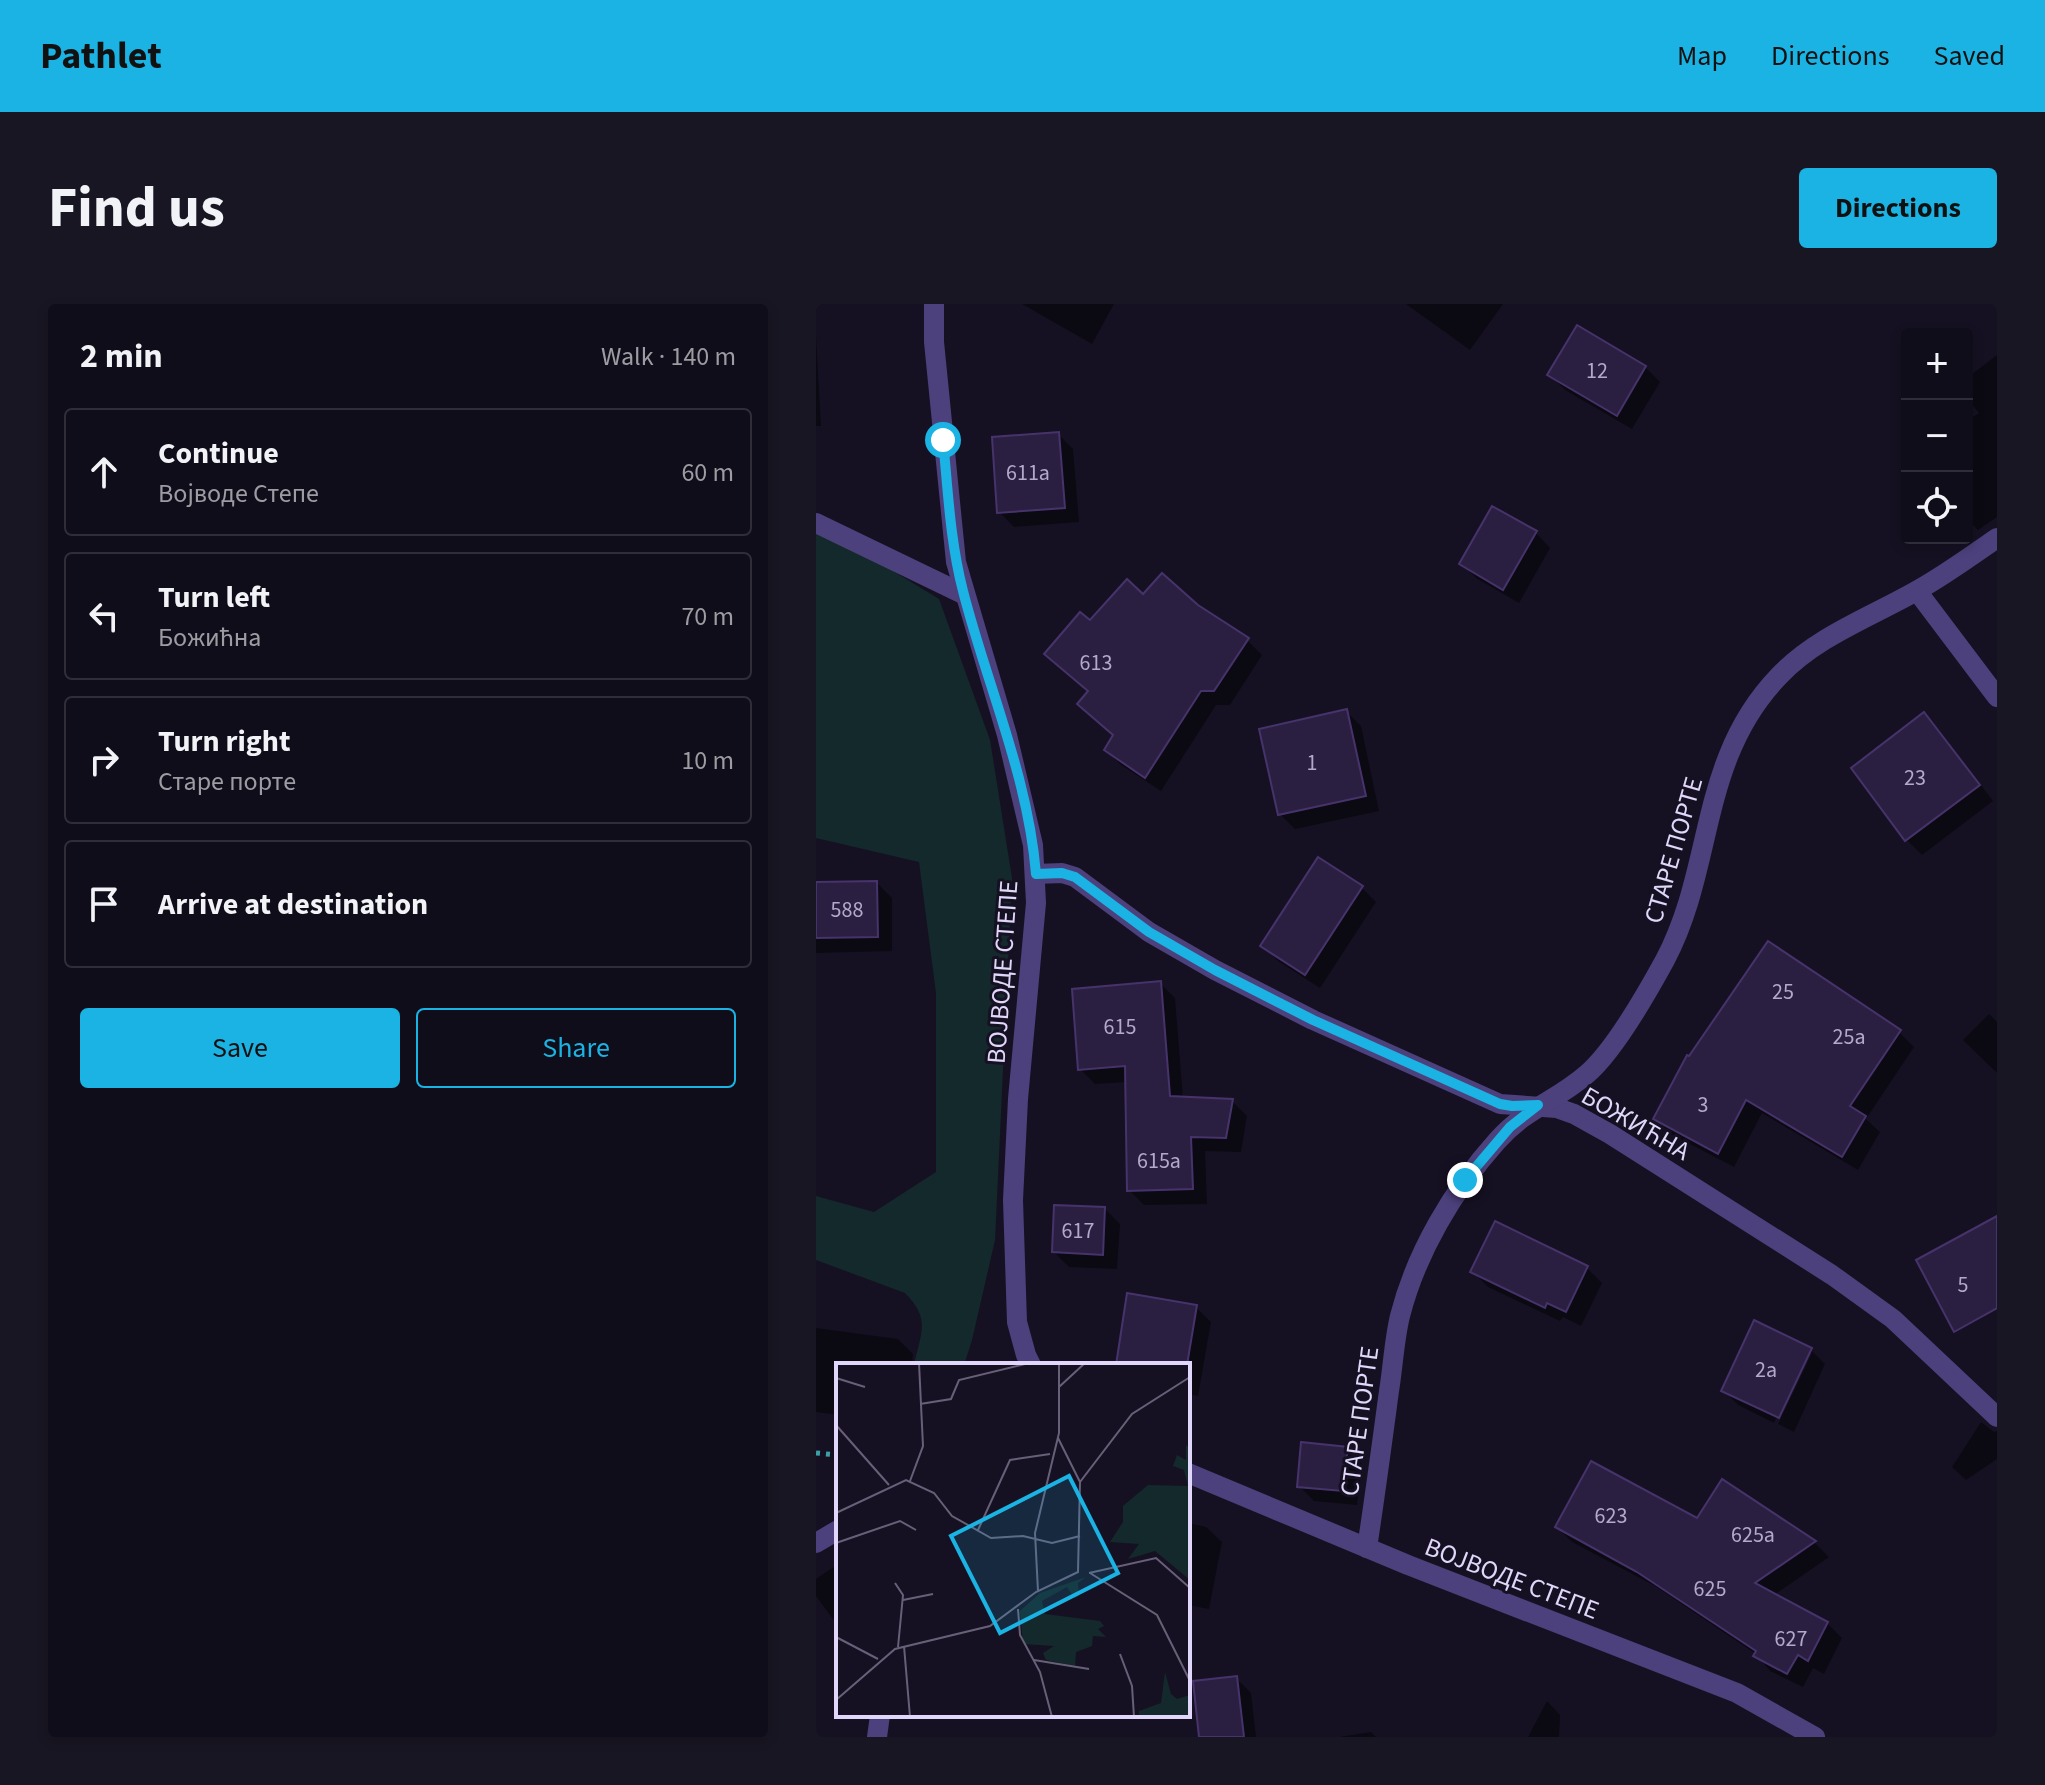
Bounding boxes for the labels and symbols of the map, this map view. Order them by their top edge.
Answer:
house number: 12 [1586,355,1608,387]
route start [925,422,961,458]
house number: 611a [1006,457,1050,489]
house number: 613 [1080,647,1112,679]
house number: 1 [1307,747,1317,779]
house number: 23 [1904,762,1926,794]
street label: СТАРЕ ПОРТЕ [1635,773,1712,928]
street label: ВОЈВОДЕ СТЕПЕ [978,879,1027,1065]
house number: 588 [831,894,863,926]
house number: 25 [1772,976,1794,1008]
house number: 615 [1104,1011,1136,1043]
house number: 25a [1833,1021,1865,1053]
street label: БОЖИЋНА [1575,1077,1698,1170]
house number: 3 [1698,1089,1708,1121]
house number: 615a [1137,1145,1181,1177]
route end [1447,1162,1483,1198]
house number: 617 [1062,1215,1094,1247]
house number: 5 [1958,1269,1968,1301]
street label: СТАРЕ ПОРТЕ [1331,1344,1388,1498]
house number: 2a [1755,1354,1777,1386]
inset map [836,1363,1190,1717]
house number: 623 [1595,1500,1627,1532]
house number: 625a [1731,1519,1775,1551]
street label: ВОЈВОДЕ СТЕПЕ [1419,1528,1604,1629]
house number: 625 [1694,1573,1726,1605]
house number: 627 [1775,1623,1807,1655]

